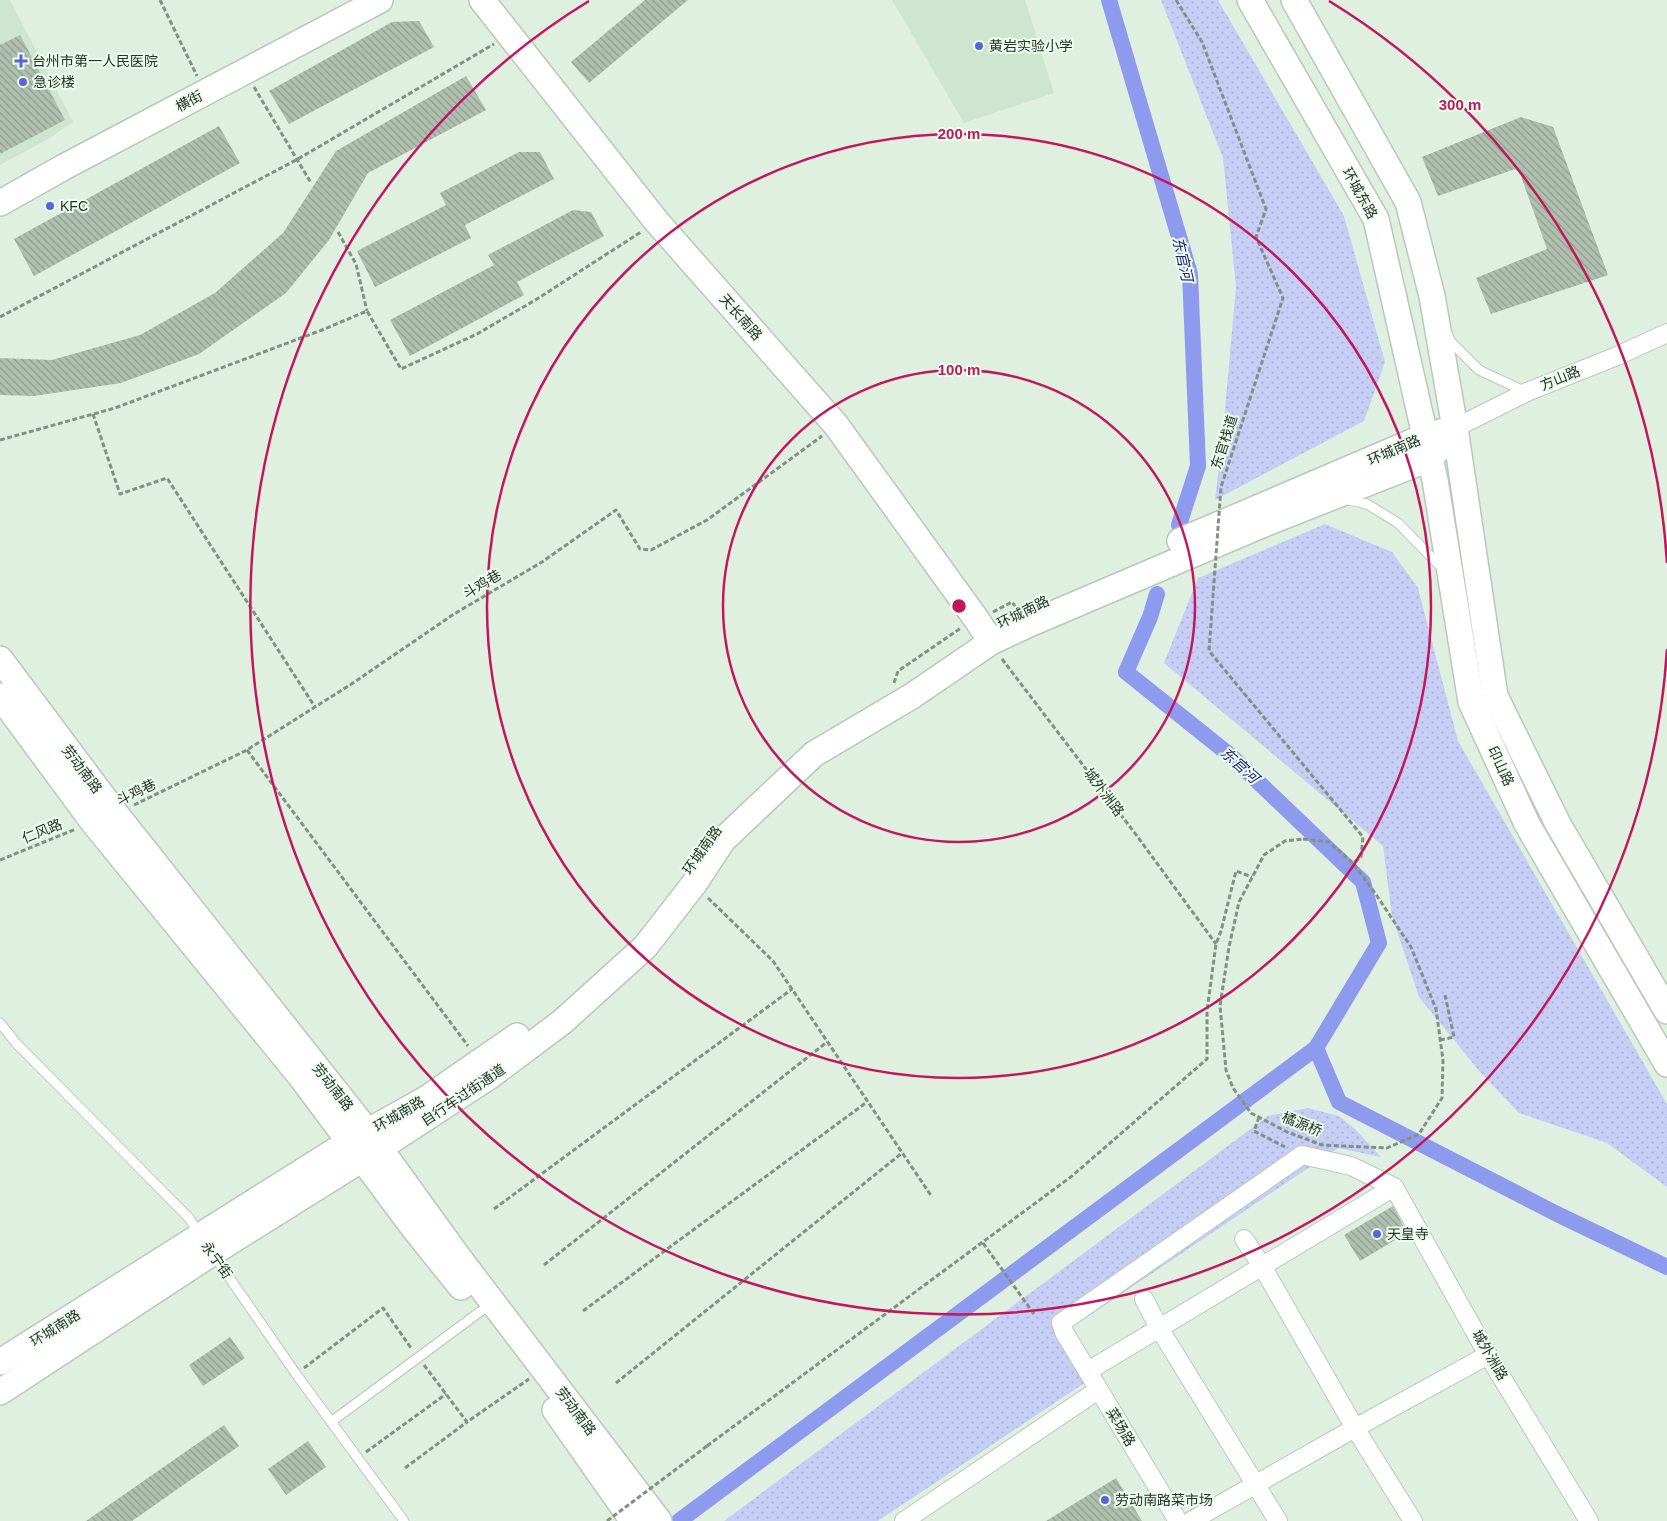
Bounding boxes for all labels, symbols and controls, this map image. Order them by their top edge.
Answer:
place label: 黄岩实验小学 [989,38,1073,54]
marker: 黄岩实验小学 [973,40,985,52]
place label: 台州市第一人民医院 [32,53,158,69]
marker: 台州市第一人民医院 [14,54,28,68]
place label: 急诊楼 [33,74,75,90]
marker: 急诊楼 [17,76,29,88]
street label: 横街 [173,87,205,115]
text: 300 m [1439,96,1481,113]
text: 200 m [938,125,980,142]
street label: 环城东路 [1339,165,1381,221]
place label: KFC [60,198,88,214]
marker: KFC [44,200,56,212]
water label: 东官河 [1170,235,1197,286]
street label: 天长南路 [717,291,765,343]
text: 100 m [938,361,980,378]
street label: 方山路 [1538,363,1582,393]
street label: 东官栈道 [1208,413,1240,471]
street label: 环城南路 [1365,432,1423,468]
street label: 斗鸡巷 [460,566,504,602]
street label: 环城南路 [994,593,1052,631]
centre of rings [950,597,968,615]
street label: 劳动南路 [59,742,105,796]
water label: 东官河 [1218,744,1265,788]
street label: 印山路 [1485,744,1517,788]
street label: 城外洲路 [1081,765,1127,819]
street label: 斗鸡巷 [114,776,158,808]
street label: 仁风路 [20,816,64,846]
street label: 环城南路 [679,822,725,878]
street label: 劳动南路 [309,1060,357,1114]
street label: 自行车过街通道 [418,1061,508,1129]
street label: 环城南路 [371,1093,427,1135]
street label: 橘源桥 [1280,1109,1324,1139]
place label: 天皇寺 [1387,1226,1429,1242]
marker: 天皇寺 [1371,1228,1383,1240]
street label: 永宁街 [198,1238,236,1282]
street label: 环城南路 [27,1306,83,1350]
street label: 城外洲路 [1469,1327,1511,1383]
street label: 劳动南路 [553,1384,599,1438]
street label: 菜场路 [1103,1405,1139,1449]
place label: 劳动南路菜市场 [1115,1492,1213,1508]
marker: 劳动南路菜市场 [1099,1494,1111,1506]

